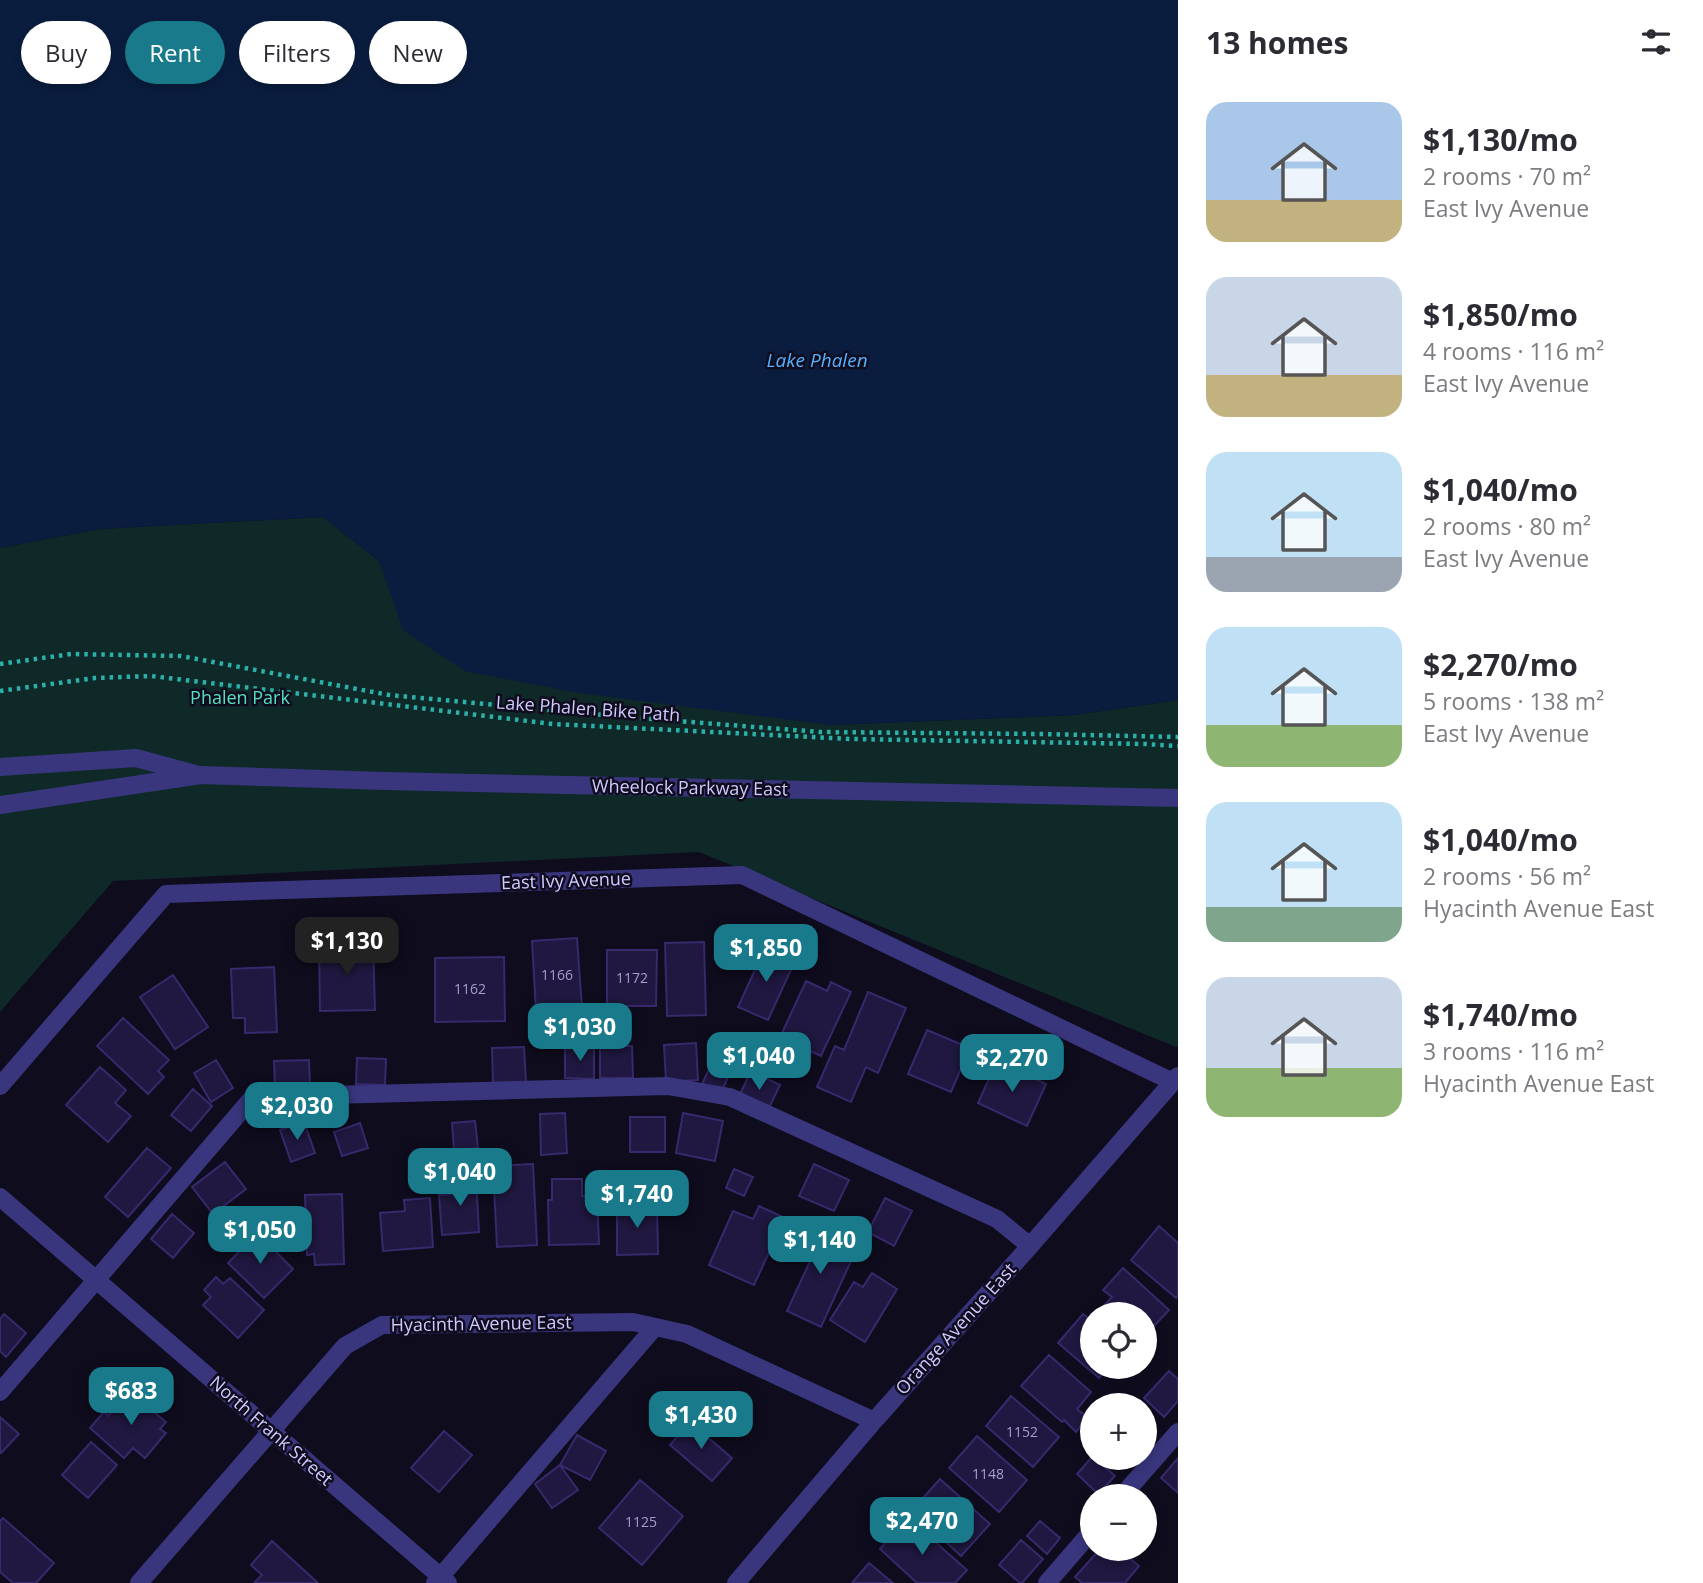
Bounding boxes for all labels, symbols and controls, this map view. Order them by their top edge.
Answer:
chip: Buy [21,21,111,84]
chip: Rent [125,21,225,84]
chip: Filters [239,21,355,84]
chip: New [369,21,467,84]
text: 13 homes [1206,22,1349,63]
icon: filters [1637,23,1675,61]
text: $1,130/mo [1423,119,1578,160]
icon: home [1262,130,1346,214]
text: 2 rooms · 70 m² [1423,160,1591,192]
text: East Ivy Avenue [1423,192,1589,224]
text: $1,850/mo [1423,294,1578,335]
icon: home [1262,305,1346,389]
text: 4 rooms · 116 m² [1423,335,1604,367]
water label: Lake Phalen [766,347,868,373]
text: East Ivy Avenue [1423,367,1589,399]
text: $1,040/mo [1423,469,1578,510]
icon: home [1262,480,1346,564]
text: 2 rooms · 80 m² [1423,510,1591,542]
text: East Ivy Avenue [1423,542,1589,574]
text: $2,270/mo [1423,644,1578,685]
icon: home [1262,655,1346,739]
park label: Phalen Park [190,685,290,709]
text: 5 rooms · 138 m² [1423,685,1604,717]
street label: Lake Phalen Bike Path [495,690,681,726]
text: East Ivy Avenue [1423,717,1589,749]
street label: Wheelock Parkway East [592,773,788,801]
text: $1,040/mo [1423,819,1578,860]
icon: home [1262,830,1346,914]
text: 2 rooms · 56 m² [1423,860,1591,892]
street label: East Ivy Avenue [501,866,631,894]
text: Hyacinth Avenue East [1423,892,1654,924]
pin: $1,130 [290,918,404,977]
text: $1,130 [311,924,383,956]
pin: $1,850 [709,925,823,984]
text: $1,850 [730,931,802,963]
house number: 1166 [541,965,573,984]
house number: 1172 [616,968,648,987]
house number: 1162 [454,979,486,998]
text: $1,740/mo [1423,994,1578,1035]
pin: $1,030 [523,1004,637,1063]
icon: home [1262,1005,1346,1089]
text: $1,030 [544,1010,616,1042]
pin: $1,040 [702,1032,816,1092]
pin: $2,270 [955,1034,1069,1094]
text: 3 rooms · 116 m² [1423,1035,1604,1067]
text: $1,040 [723,1039,795,1071]
text: $2,270 [976,1041,1048,1073]
text: Hyacinth Avenue East [1423,1067,1654,1099]
pin: $2,030 [240,1082,354,1142]
text: $2,030 [261,1089,333,1121]
pin: $1,040 [403,1148,517,1208]
text: $1,040 [424,1155,496,1187]
pin: $1,740 [580,1170,694,1230]
text: $1,740 [601,1177,673,1209]
pin: $1,050 [203,1206,317,1266]
text: $1,050 [224,1213,296,1245]
pin: $1,140 [763,1216,877,1276]
text: $1,140 [784,1223,856,1255]
street label: Orange Avenue East [890,1257,1021,1399]
map controls [1080,1302,1157,1561]
button: locate [1080,1302,1157,1379]
street label: Hyacinth Avenue East [390,1309,572,1337]
pin: $683 [90,1368,172,1427]
street label: North Frank Street [205,1370,338,1490]
text: $683 [105,1374,157,1406]
pin: $1,430 [644,1392,758,1451]
button: + [1080,1393,1157,1470]
text: $1,430 [665,1398,737,1430]
house number: 1152 [1006,1422,1038,1441]
house number: 1148 [972,1464,1004,1483]
button: − [1080,1484,1157,1561]
pin: $2,470 [865,1498,979,1557]
text: $2,470 [886,1504,958,1536]
house number: 1125 [625,1512,657,1531]

